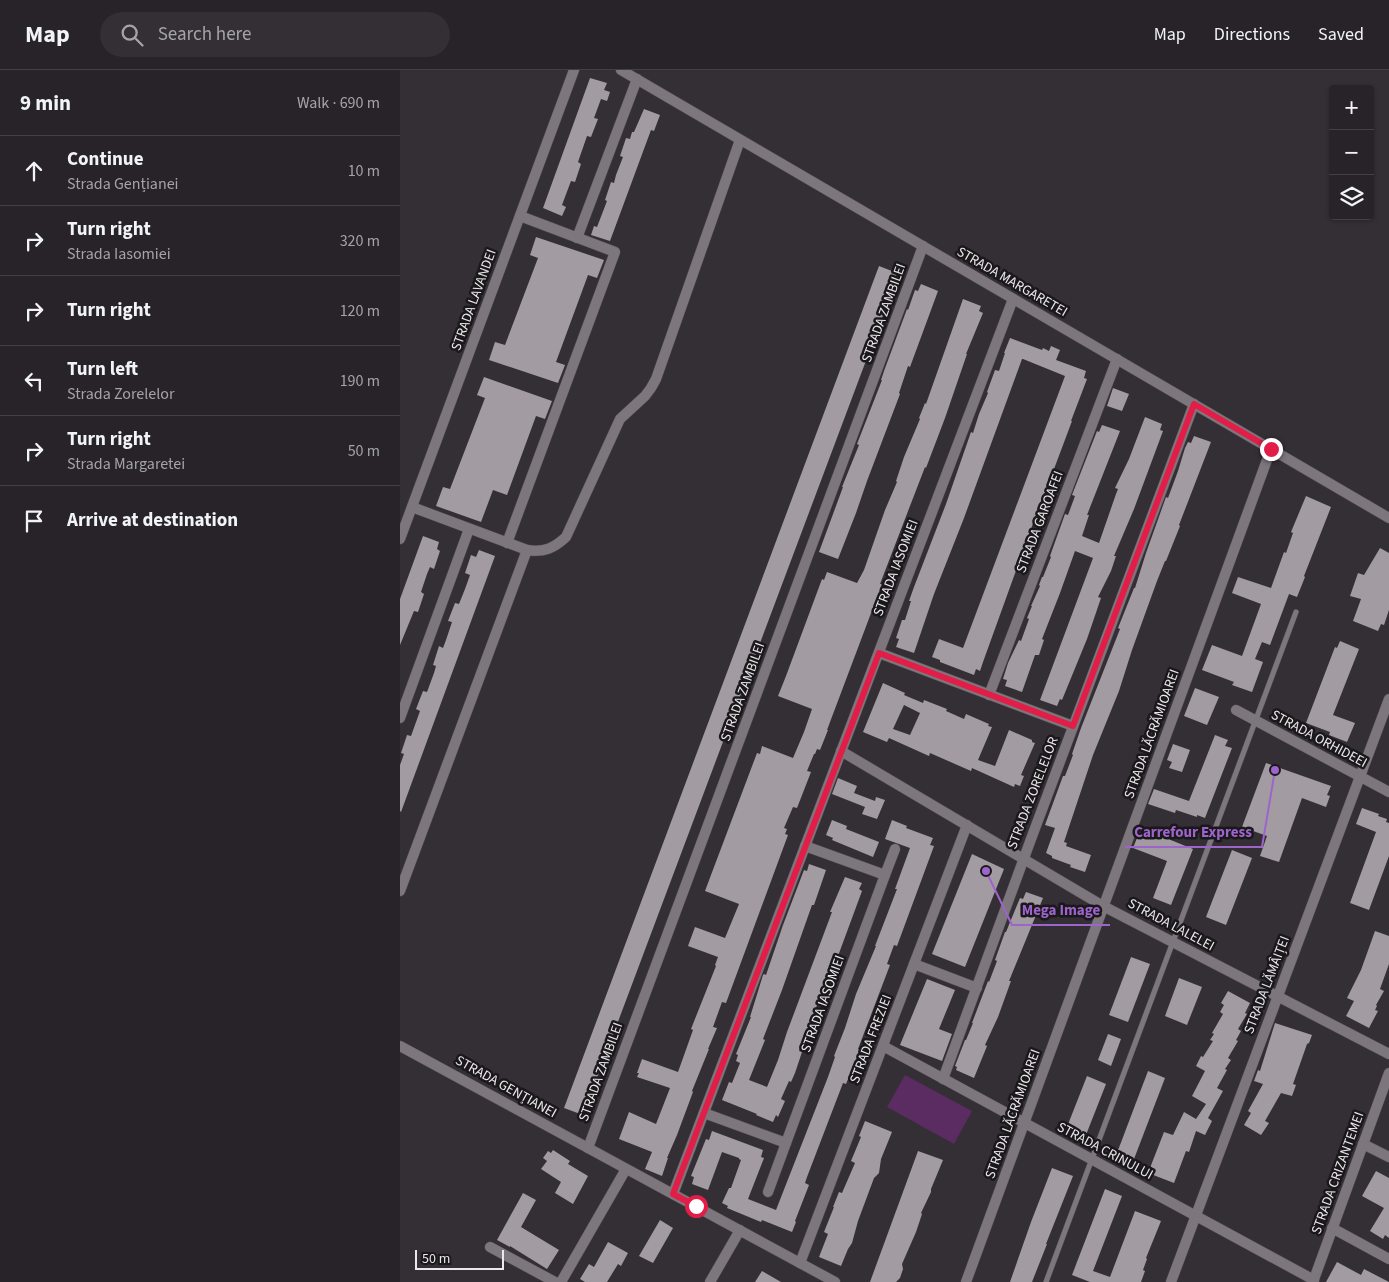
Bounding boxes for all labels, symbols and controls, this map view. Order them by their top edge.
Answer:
search box [100,12,450,57]
text: Map [25,17,70,52]
icon: search [118,21,146,49]
text: Search here [158,21,251,48]
text: Map [1154,22,1186,47]
text: Directions [1214,22,1290,47]
text: Saved [1318,22,1364,47]
map controls [1329,85,1374,220]
button: + [1329,85,1374,130]
text: 9 min [20,88,71,118]
text: Walk · 690 m [297,92,380,114]
button: − [1329,130,1374,175]
text: Continue [67,146,144,173]
icon: ahead [20,157,48,185]
text: 10 m [348,160,380,182]
text: Strada Gențianei [67,173,179,195]
button: layers [1329,175,1374,220]
text: Turn right [67,216,151,243]
icon: right [20,227,48,255]
text: 320 m [340,230,380,252]
street label: STRADA MARGARETEI [953,242,1071,322]
text: Strada Iasomiei [67,243,171,265]
street label: STRADA LAVANDEI [446,246,502,354]
street label: STRADA ZAMBILEI [857,261,911,365]
icon: right [20,297,48,325]
text: Turn right [67,297,151,324]
text: 120 m [340,300,380,322]
text: Turn left [67,356,138,383]
icon: left [20,367,48,395]
text: 190 m [340,370,380,392]
text: Strada Zorelelor [67,383,175,405]
text: Turn right [67,426,151,453]
icon: right [20,437,48,465]
route end [1260,438,1283,461]
text: 50 m [348,440,380,462]
text: Strada Margaretei [67,453,185,475]
street label: STRADA GAROAFEI [1011,468,1069,576]
icon: arrive [20,507,48,535]
text: Arrive at destination [67,507,238,534]
street label: STRADA IASOMIEI [868,517,924,619]
street label: STRADA ZAMBILEI [716,640,770,744]
street label: STRADA LĂCRĂMIOAREI [1119,666,1185,802]
street label: STRADA ORHIDEEI [1267,705,1371,773]
street label: STRADA ZORELELOR [1002,734,1064,852]
callout: Carrefour Express [1125,817,1262,847]
text: Carrefour Express [1134,822,1252,843]
street label: STRADA LALELEI [1124,894,1218,956]
callout: Mega Image [1012,895,1110,925]
text: Mega Image [1022,900,1100,921]
street label: STRADA LĂMÂIȚEI [1239,933,1295,1037]
street label: STRADA IASOMIEI [796,953,850,1055]
street label: STRADA FREZIEI [845,992,897,1086]
street label: STRADA ZAMBILEI [574,1020,628,1124]
street label: STRADA LĂCRĂMIOAREI [980,1046,1046,1182]
street label: STRADA GENȚIANEI [452,1051,560,1123]
street label: STRADA CRIZANTEMEI [1307,1109,1369,1237]
street label: STRADA CRINULUI [1054,1117,1156,1185]
route start [685,1195,708,1218]
scale bar [415,1247,504,1270]
text: 50 m [422,1249,450,1269]

